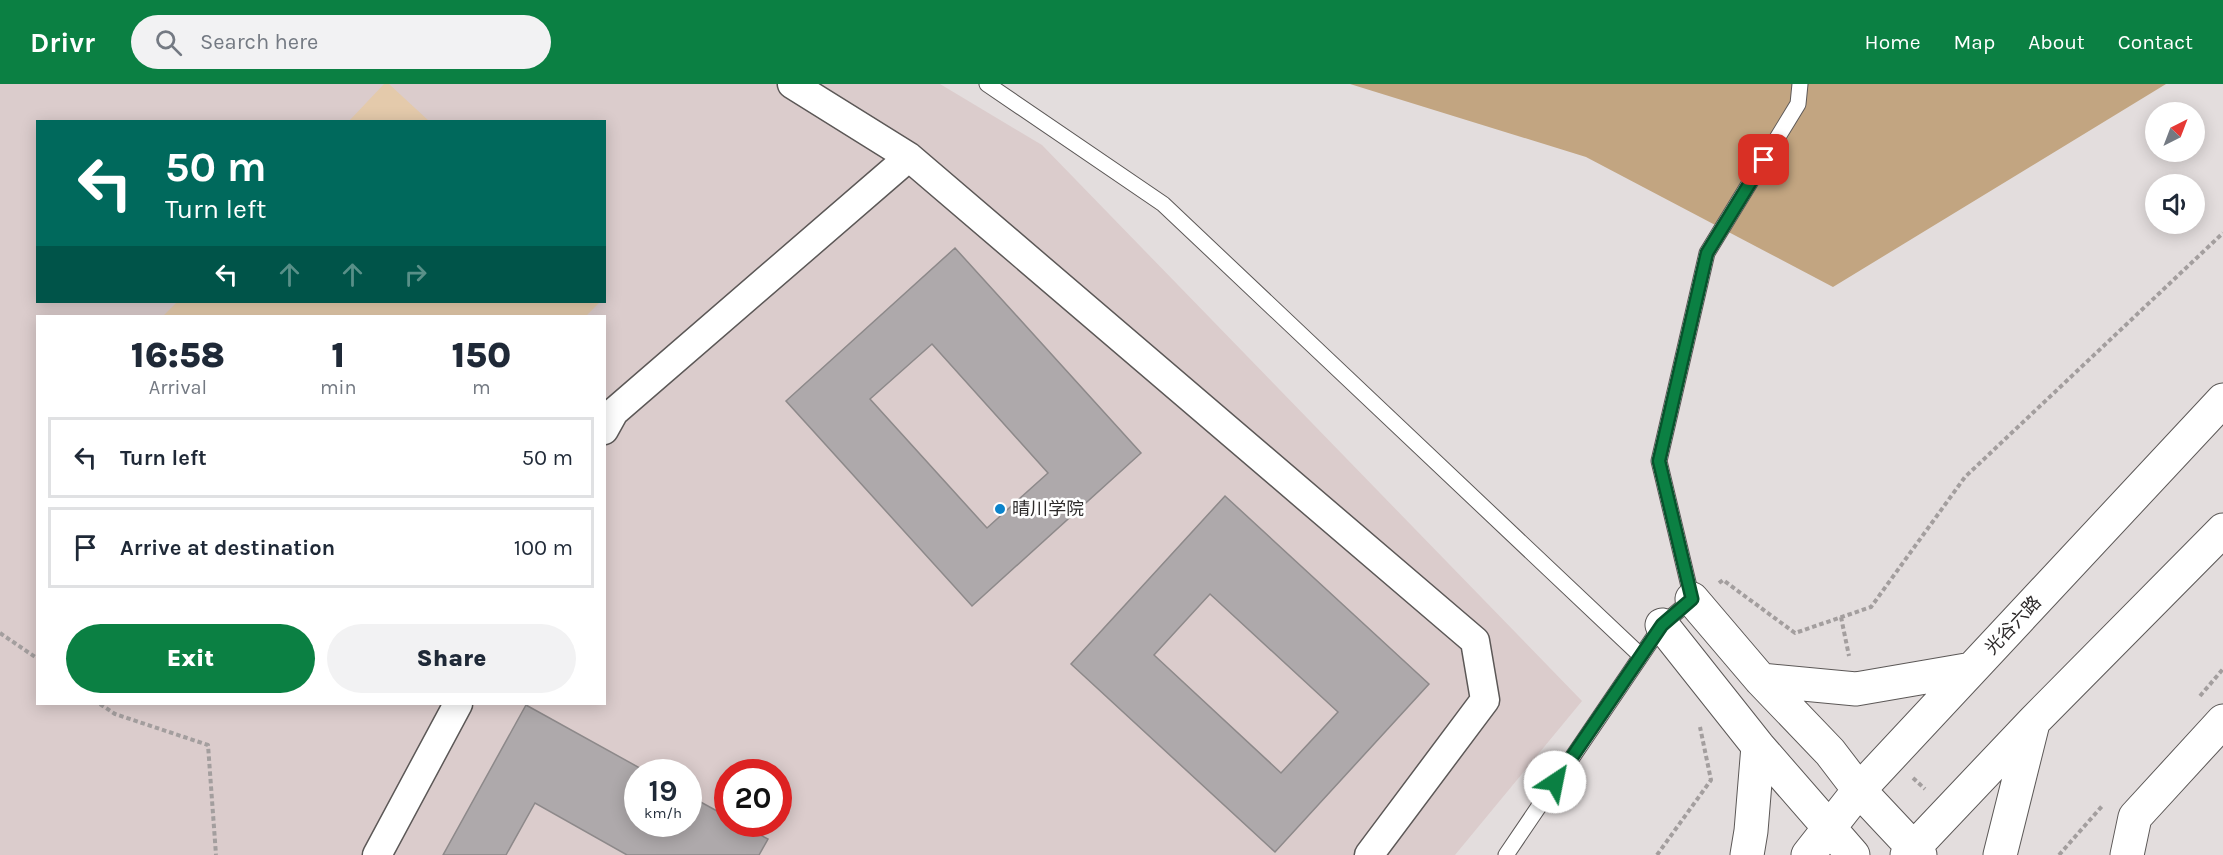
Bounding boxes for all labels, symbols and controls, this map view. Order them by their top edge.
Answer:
search box [131,15,551,69]
text: Drivr [30,26,95,59]
icon: search [152,26,185,59]
text: Search here [200,29,318,55]
text: Home [1865,30,1921,54]
text: Map [1954,30,1995,54]
text: About [2028,30,2085,54]
text: Contact [2118,30,2193,54]
north arrow [2145,102,2205,162]
map controls [2145,102,2205,234]
pin [1738,134,1789,185]
text: 50 m [165,142,267,192]
icon: arrive [1747,143,1780,176]
icon: left [66,144,144,222]
button: sound [2145,174,2205,234]
text: Turn left [165,193,266,225]
icon: left [210,258,243,291]
icon: ahead [273,258,306,291]
icon: ahead [336,258,369,291]
icon: right [399,258,432,291]
text: 16:58 [131,334,225,376]
text: 1 [331,334,345,376]
text: 150 [451,334,511,376]
text: Arrival [149,376,207,399]
text: min [320,376,357,399]
text: m [472,376,491,399]
icon: left [69,441,102,474]
text: Turn left [120,445,207,471]
text: 50 m [522,445,573,471]
place label: 晴川学院 [1012,498,1084,520]
marker: 晴川学院 [993,502,1007,516]
icon: arrive [69,531,102,564]
text: Arrive at destination [120,535,335,561]
text: 100 m [514,535,573,561]
street label: 光谷六路 [1980,591,2046,659]
button: Exit [66,624,315,693]
button: Share [327,624,576,693]
position arrow [1523,750,1587,814]
speed limit sign: 20 [714,759,792,837]
text: 19 [648,773,677,809]
text: km/h [644,804,682,822]

